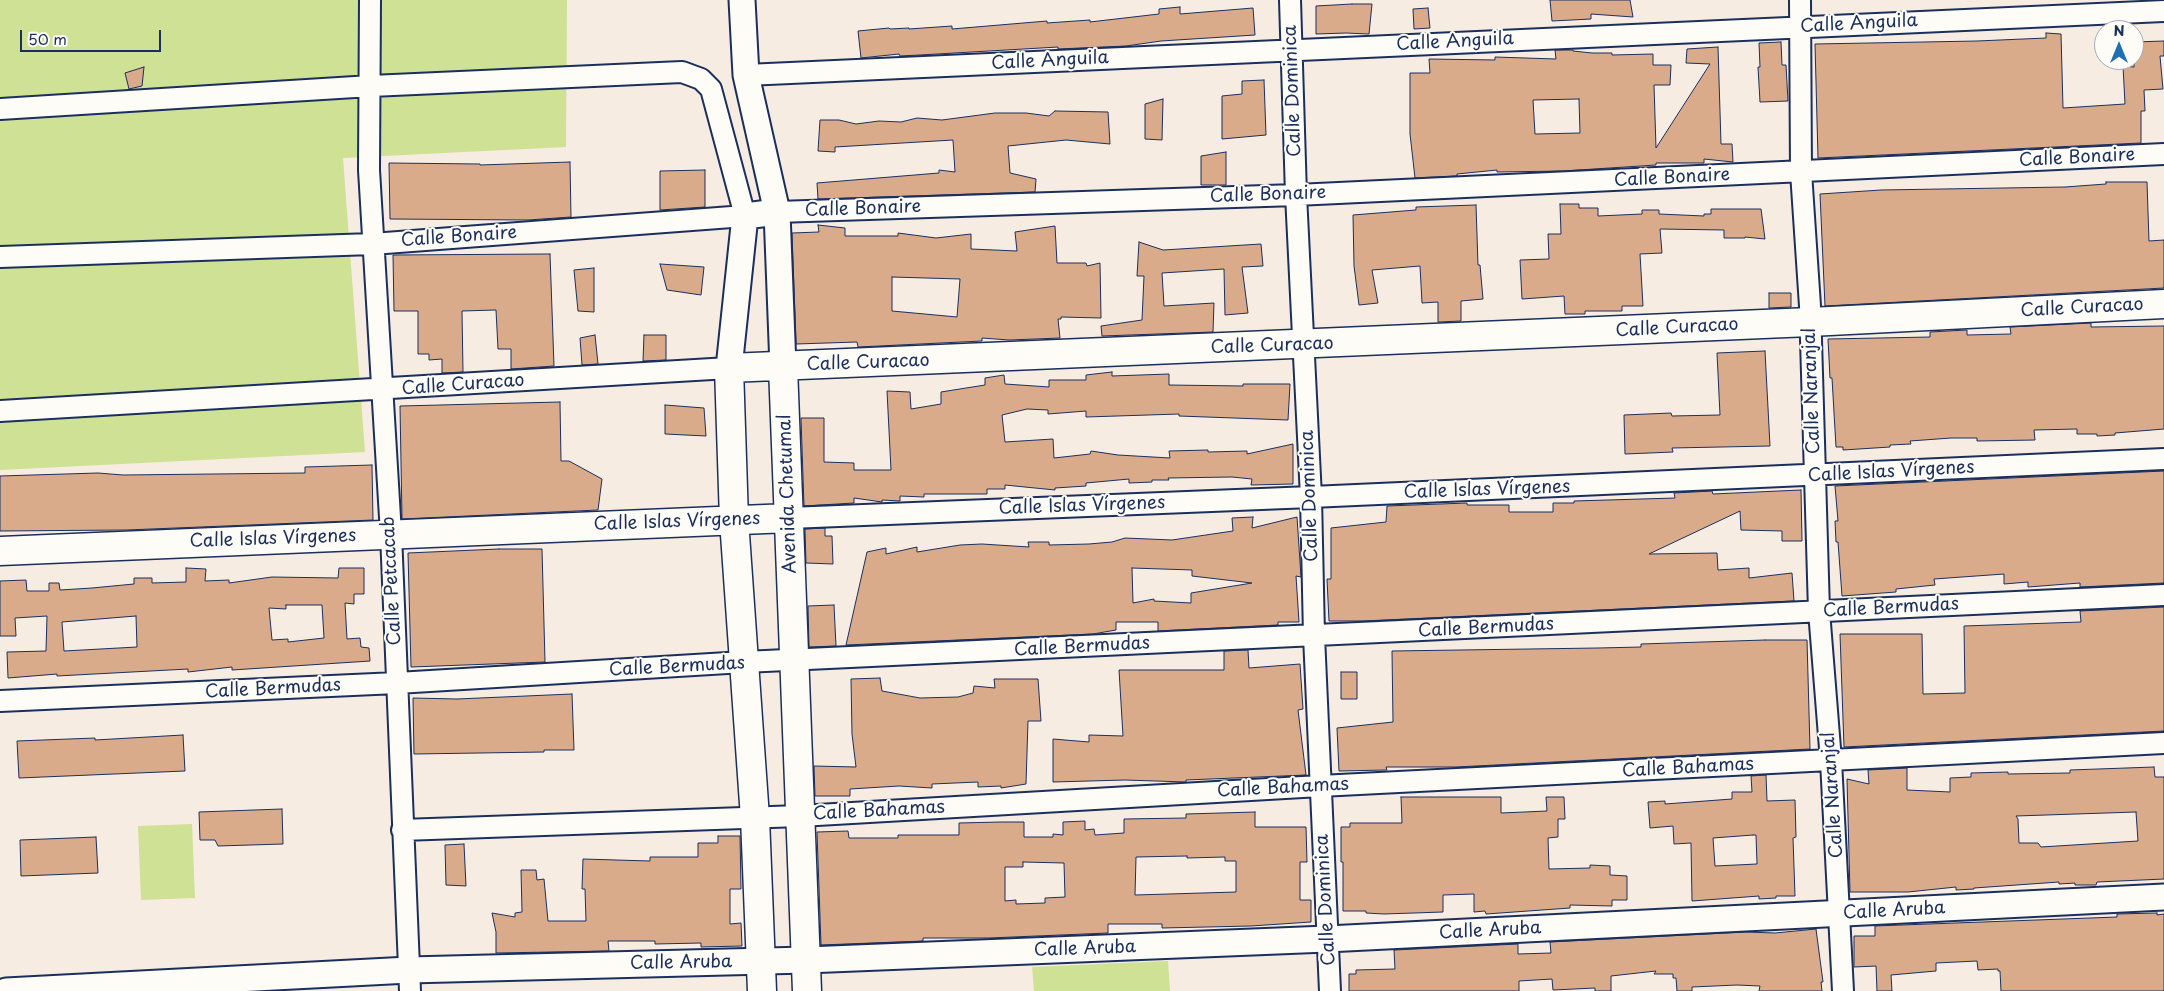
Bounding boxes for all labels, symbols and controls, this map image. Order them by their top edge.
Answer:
street label: Calle Anguila [1800,10,1918,38]
scale bar [22,20,164,52]
north arrow [2094,20,2144,70]
text: N [2113,20,2125,41]
street label: Calle Dominica [1280,25,1306,157]
text: 50 m [28,27,67,50]
street label: Calle Anguila [1396,28,1514,56]
street label: Calle Anguila [991,47,1109,75]
street label: Calle Bonaire [2018,144,2136,172]
street label: Calle Bonaire [1613,164,1731,192]
street label: Calle Bonaire [1210,182,1326,208]
street label: Calle Bonaire [805,196,921,222]
street label: Calle Bonaire [400,222,518,252]
street label: Calle Curacao [2020,294,2144,322]
street label: Calle Curacao [1615,314,1739,342]
street label: Calle Naranjal [1799,327,1825,455]
street label: Calle Curacao [1210,333,1334,359]
street label: Calle Curacao [806,350,930,376]
street label: Calle Curacao [401,370,525,400]
street label: Avenida Chetumal [774,414,802,574]
street label: Calle Dominica [1297,430,1323,562]
street label: Calle Islas Vírgenes [1807,457,1975,487]
street label: Calle Islas Vírgenes [1403,476,1571,504]
street label: Calle Islas Vírgenes [998,492,1166,520]
street label: Calle Islas Vírgenes [593,508,761,536]
street label: Calle Petcacab [378,516,406,646]
street label: Calle Islas Vírgenes [189,525,357,553]
street label: Calle Bermudas [1822,594,1960,622]
street label: Calle Bermudas [1417,614,1555,642]
street label: Calle Bermudas [1013,633,1151,661]
street label: Calle Bermudas [608,653,746,681]
street label: Calle Bermudas [204,675,342,703]
street label: Calle Naranjal [1818,731,1848,859]
street label: Calle Bahamas [1622,754,1754,782]
street label: Calle Bahamas [1217,774,1349,802]
street label: Calle Bahamas [813,797,945,825]
street label: Calle Dominica [1312,834,1340,966]
street label: Calle Aruba [1842,898,1946,924]
street label: Calle Aruba [1438,918,1542,944]
street label: Calle Aruba [1034,936,1136,962]
street label: Calle Aruba [630,951,732,975]

